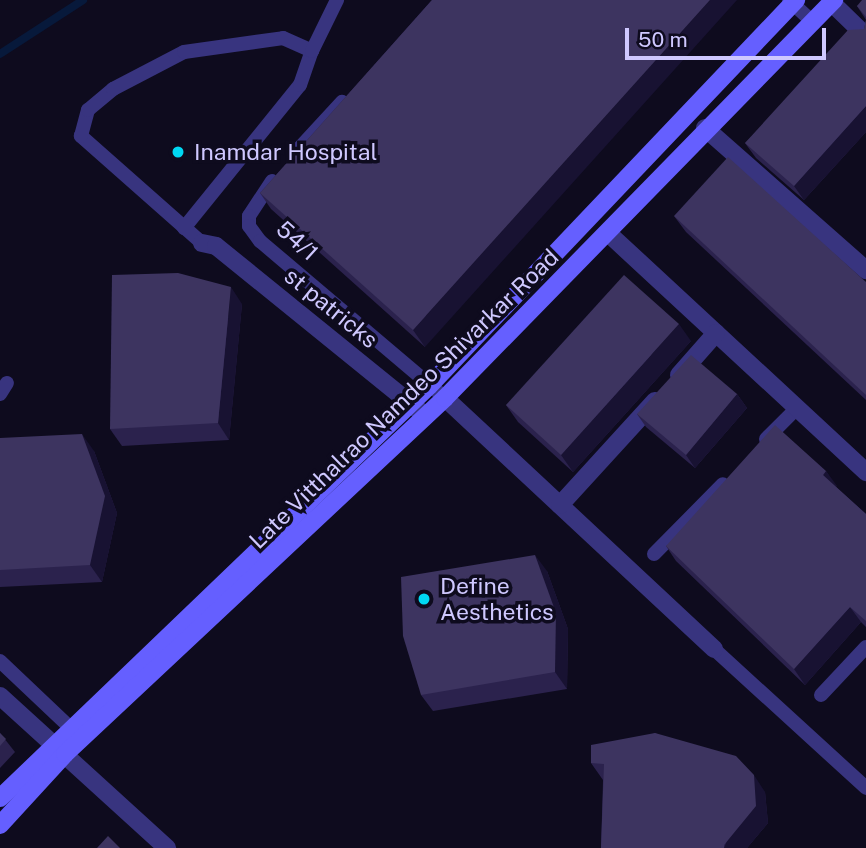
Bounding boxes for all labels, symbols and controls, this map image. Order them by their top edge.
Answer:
scale bar [628,14,829,58]
text: 50 m [638,27,688,52]
place label: Inamdar Hospital [194,138,377,166]
marker: Inamdar Hospital [168,142,188,162]
street label: 54/1 [270,215,324,267]
street label: Late Vitthalrao Namdeo Shivarkar Road [243,243,565,555]
street label: st patricks [279,262,383,354]
place label: Define Aesthetics [440,572,554,626]
marker: Define Aesthetics [414,589,434,609]

